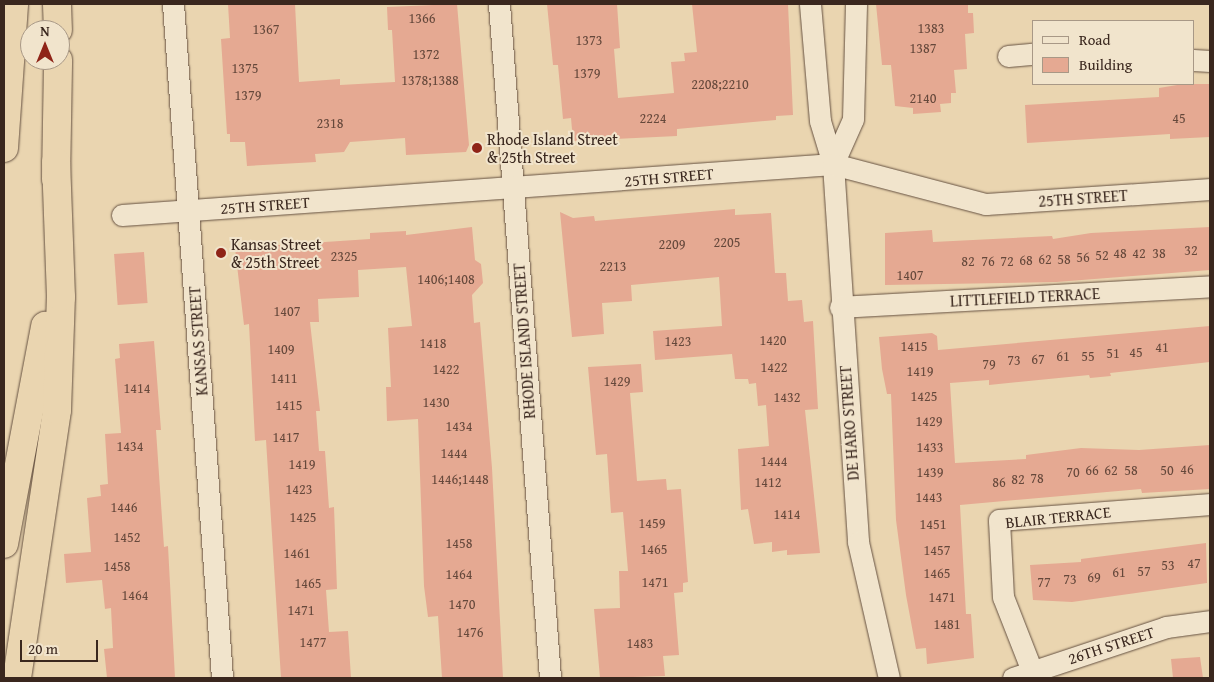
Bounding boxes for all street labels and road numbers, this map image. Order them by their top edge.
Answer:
street label: 25TH STREET [624,164,714,190]
street label: 25TH STREET [1038,185,1128,211]
street label: 25TH STREET [220,192,310,218]
street label: RHODE ISLAND STREET [509,263,539,419]
street label: LITTLEFIELD TERRACE [950,283,1100,311]
street label: KANSAS STREET [185,286,211,396]
street label: DE HARO STREET [835,365,863,481]
street label: BLAIR TERRACE [1004,502,1112,532]
street label: 26TH STREET [1065,622,1157,668]

